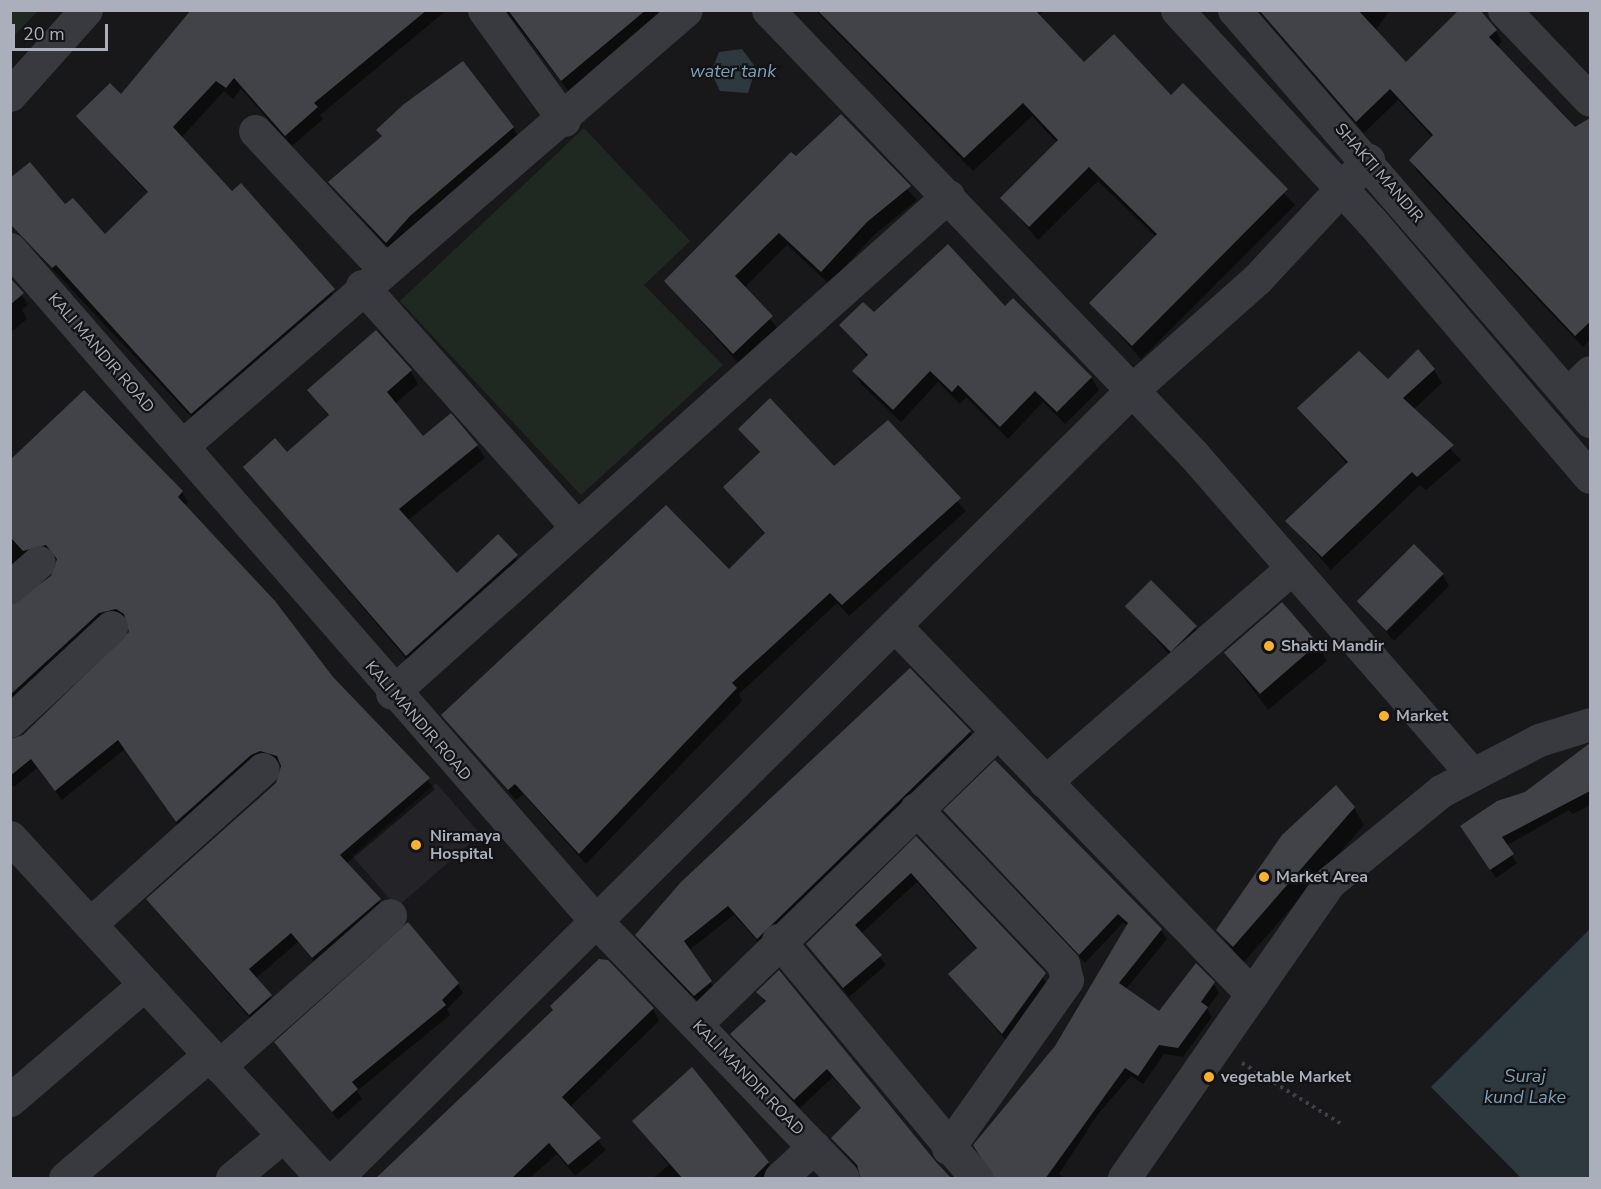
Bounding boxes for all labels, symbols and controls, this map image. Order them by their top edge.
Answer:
scale bar [15,12,111,50]
text: 20 m [23,22,65,46]
water label: water tank [690,60,776,82]
street label: SHAKTI MANDIR [1331,120,1427,226]
street label: KALI MANDIR ROAD [44,289,158,417]
place label: Shakti Mandir [1281,636,1384,656]
marker: Shakti Mandir [1262,639,1276,653]
street label: KALI MANDIR ROAD [361,657,475,785]
place label: Market [1396,706,1448,726]
marker: Market [1377,709,1391,723]
place label: Niramaya Hospital [430,826,501,864]
marker: Niramaya Hospital [407,836,425,854]
place label: Market Area [1276,867,1368,887]
marker: Market Area [1257,870,1271,884]
street label: KALI MANDIR ROAD [688,1017,808,1139]
water label: Suraj kund Lake [1484,1066,1566,1108]
place label: vegetable Market [1221,1067,1351,1087]
marker: vegetable Market [1202,1070,1216,1084]

